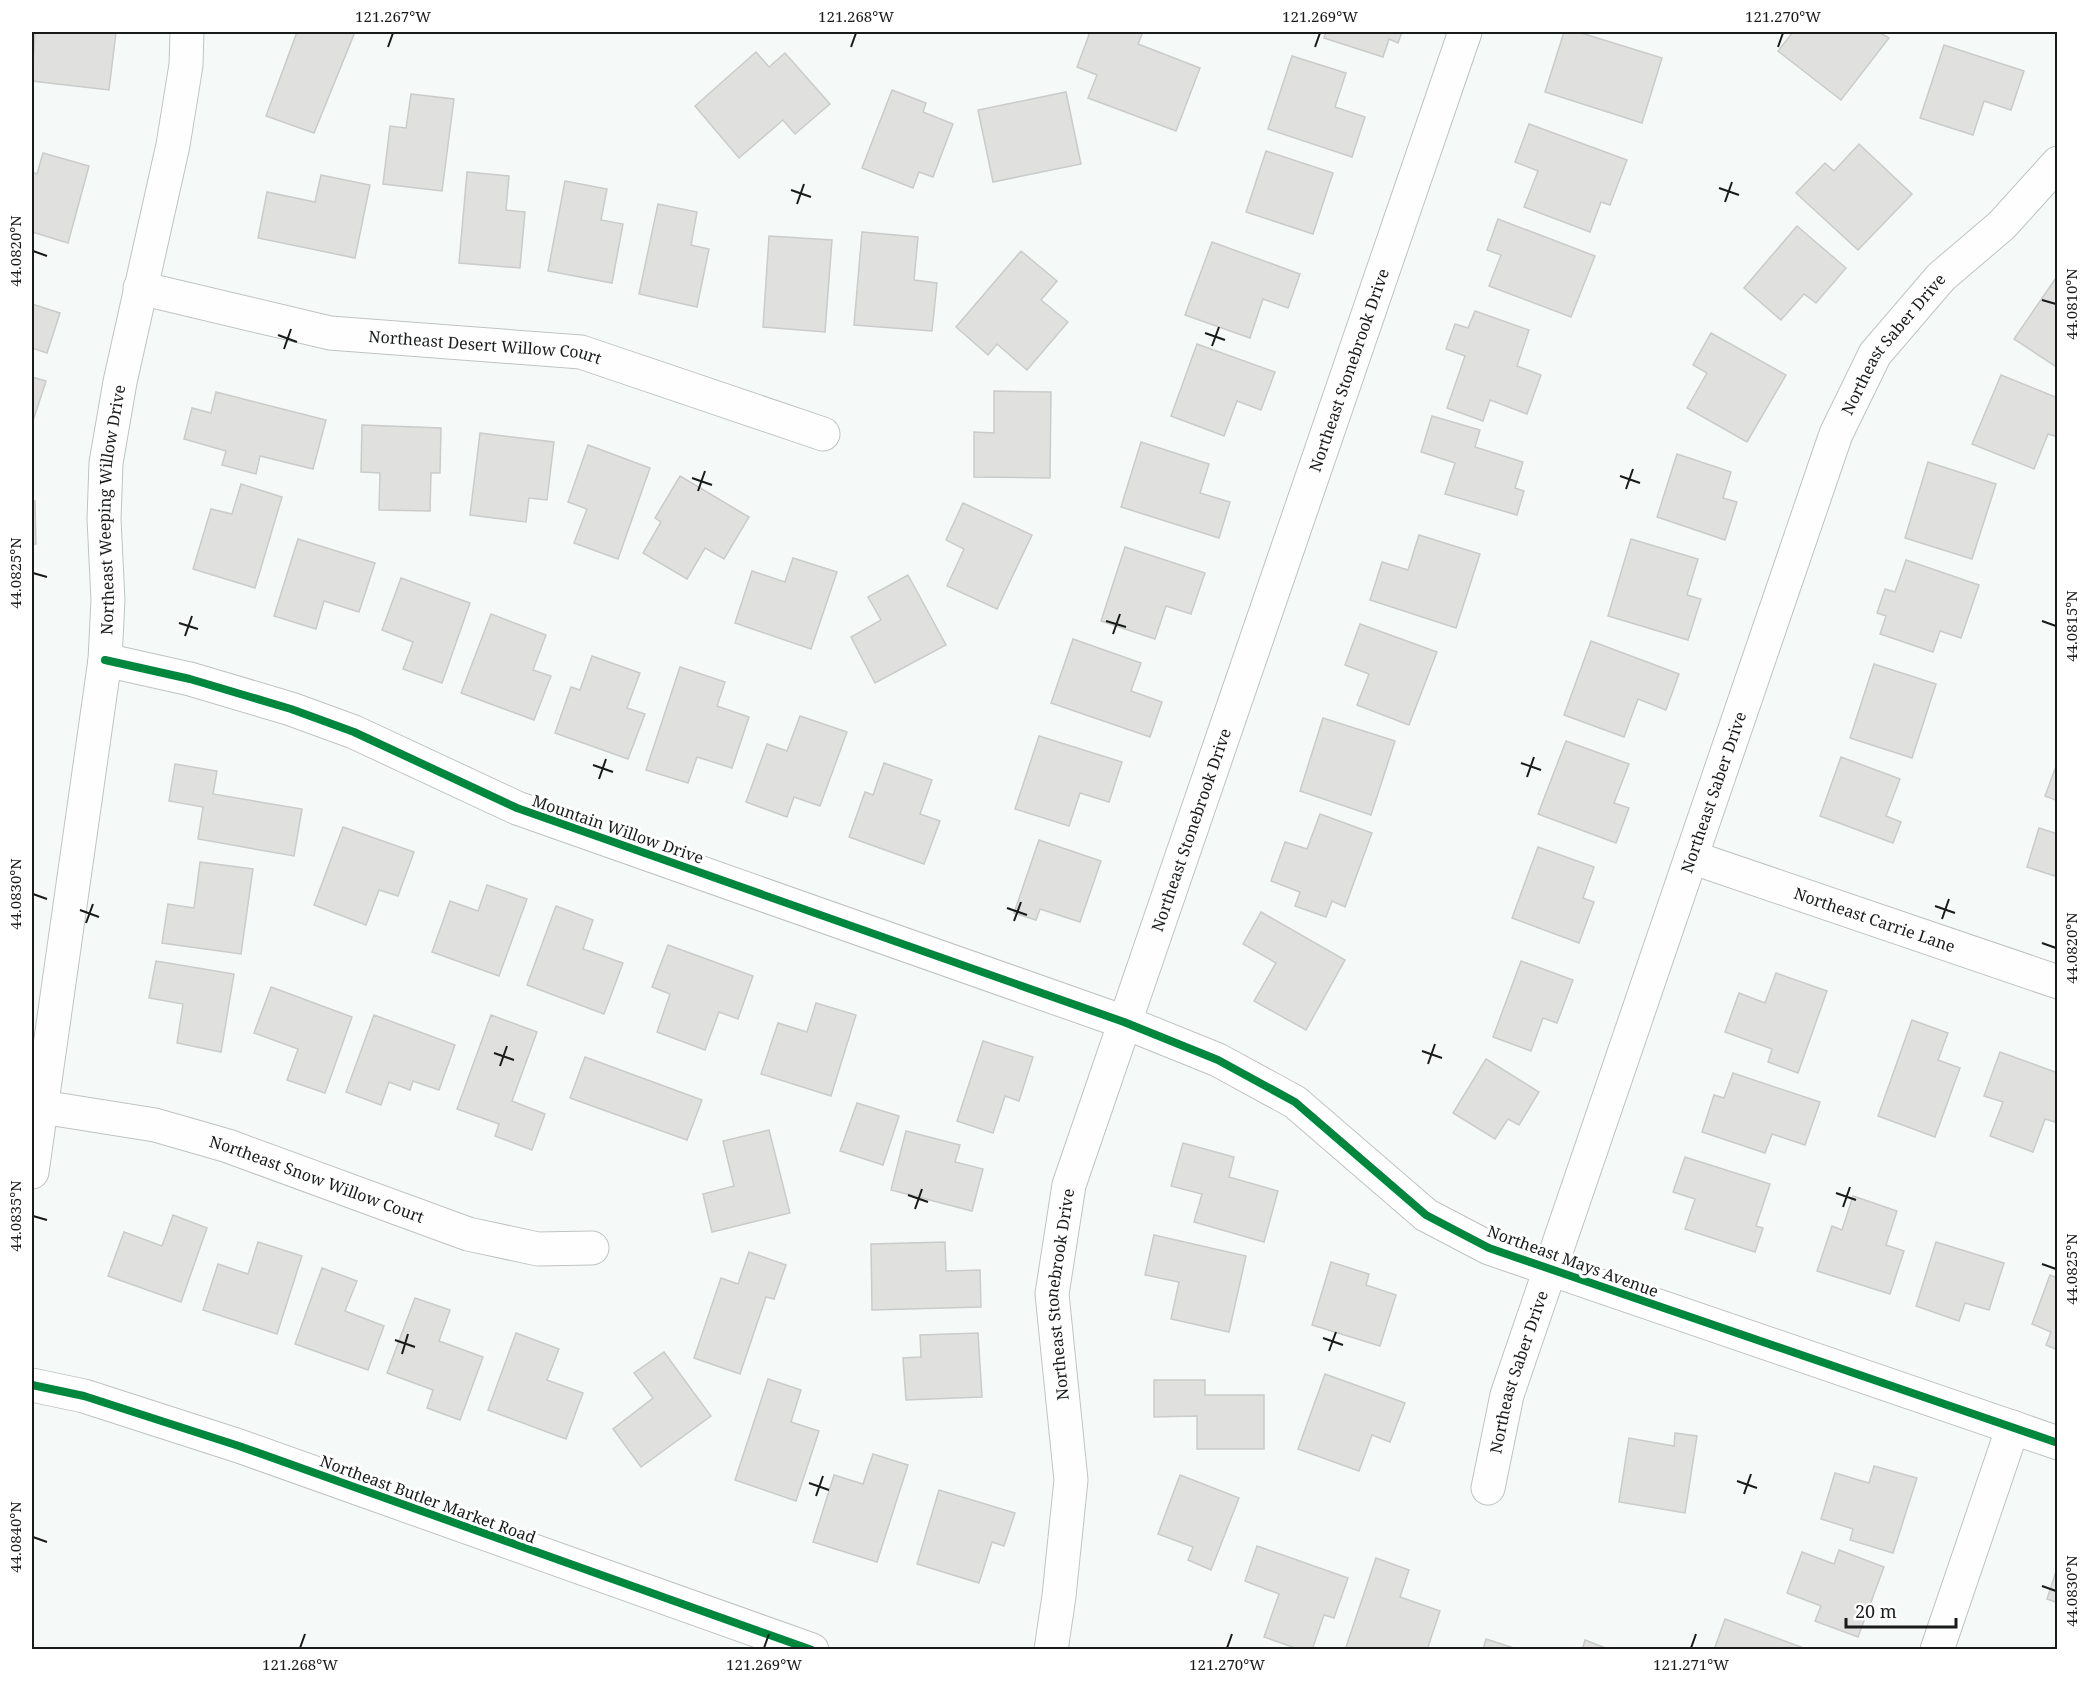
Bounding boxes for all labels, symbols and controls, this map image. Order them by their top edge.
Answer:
text: 121.267°W [355,6,431,26]
text: 121.268°W [818,6,894,26]
text: 121.269°W [1282,6,1358,26]
text: 121.270°W [1745,6,1821,26]
text: 44.0820°N [5,215,25,287]
street label: Northeast Stonebrook Drive [1304,266,1394,475]
text: 44.0810°N [2061,268,2081,340]
street label: Northeast Saber Drive [1836,269,1950,418]
street label: Northeast Desert Willow Court [368,325,605,369]
street label: Northeast Weeping Willow Drive [93,383,130,636]
text: 44.0825°N [5,537,25,609]
text: 44.0815°N [2061,590,2081,662]
street label: Northeast Saber Drive [1676,709,1751,876]
street label: Northeast Stonebrook Drive [1146,725,1236,934]
street label: Mountain Willow Drive [529,789,707,869]
text: 44.0830°N [5,858,25,930]
street label: Northeast Carrie Lane [1791,882,1958,957]
text: 44.0820°N [2061,912,2081,984]
street label: Northeast Snow Willow Court [207,1130,428,1228]
text: 44.0835°N [5,1180,25,1252]
street label: Northeast Stonebrook Drive [1041,1187,1079,1401]
street label: Northeast Mays Avenue [1484,1220,1662,1302]
text: 44.0825°N [2061,1233,2081,1305]
street label: Northeast Saber Drive [1484,1288,1553,1456]
street label: Northeast Butler Market Road [317,1450,539,1548]
text: 44.0840°N [5,1501,25,1573]
text: 44.0830°N [2061,1555,2081,1627]
scale bar [1846,1591,1956,1629]
text: 20 m [1855,1599,1897,1623]
text: 121.268°W [262,1654,338,1674]
text: 121.269°W [726,1654,802,1674]
text: 121.270°W [1189,1654,1265,1674]
text: 121.271°W [1653,1654,1729,1674]

